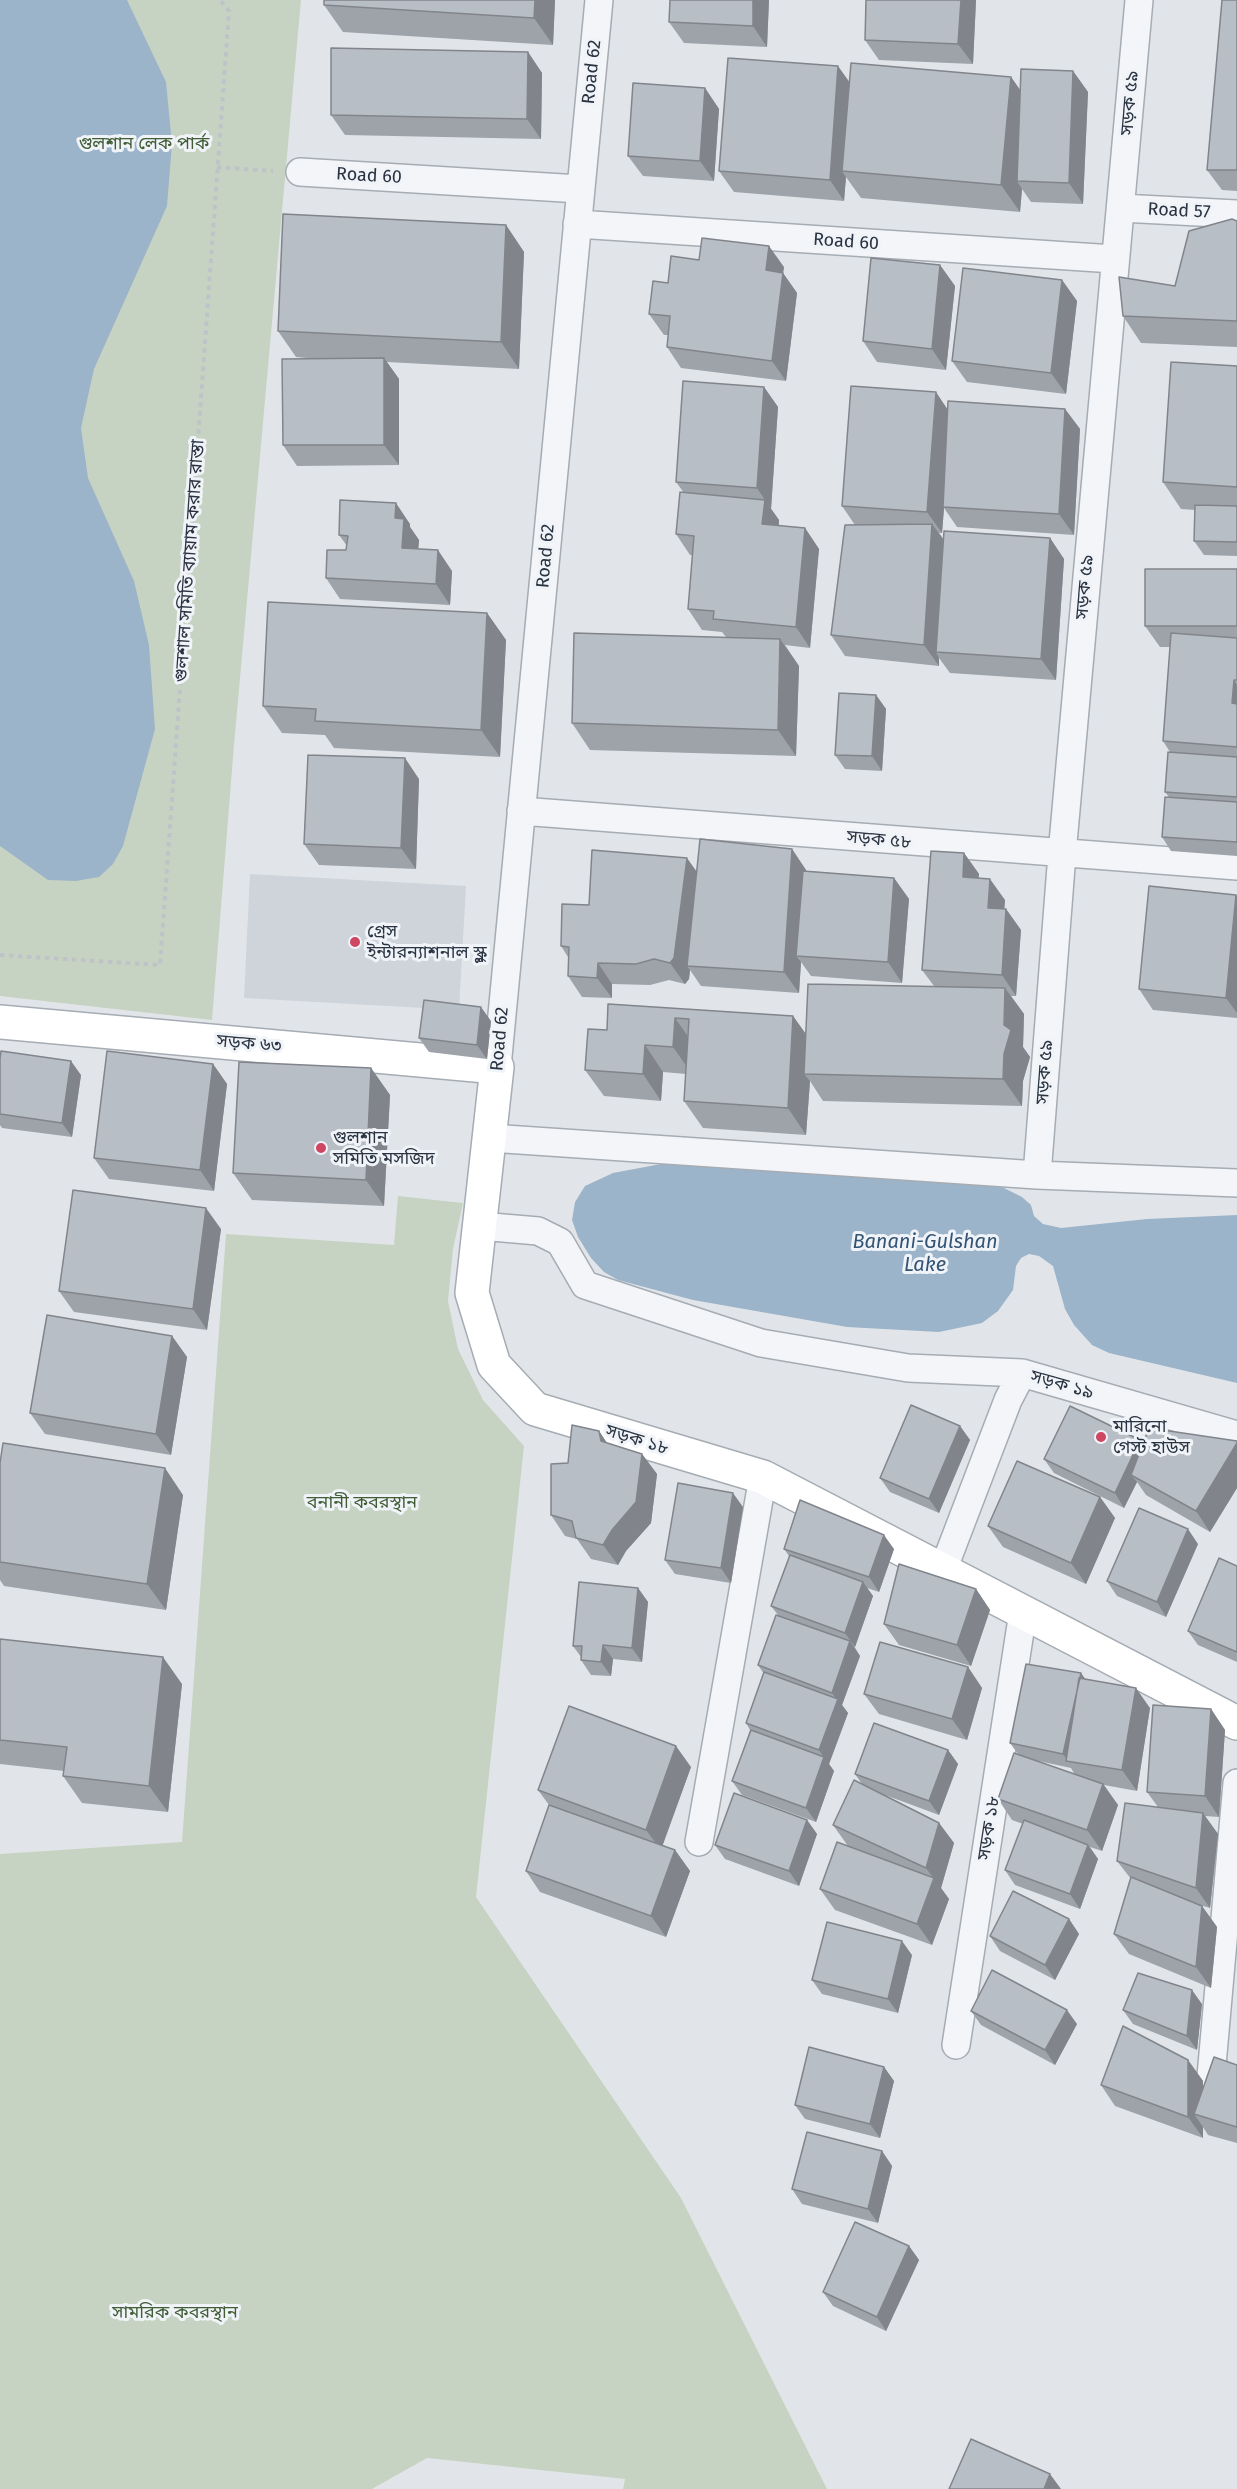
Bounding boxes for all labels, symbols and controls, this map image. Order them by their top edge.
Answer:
street label: Road 62 [578,39,606,105]
street label: সড়ক ৫৯ [1116,70,1144,136]
park label: গুলশান লেক পার্ক [79,133,209,155]
street label: Road 60 [336,163,402,189]
street label: Road 57 [1147,199,1211,223]
street label: Road 60 [812,229,880,255]
street label: গুলশাল সমিতি ব্যায়াম করার রাস্তা [171,439,209,683]
street label: Road 62 [532,523,560,589]
street label: সড়ক ৫৯ [1071,554,1099,620]
street label: সড়ক ৫৮ [846,826,912,854]
place label: গ্রেস ইন্টারন্যাশনাল স্কুল [367,921,487,964]
marker: গ্রেস ইন্টারন্যাশনাল স্কুল [348,935,362,949]
street label: Road 62 [486,1006,514,1072]
street label: সড়ক ৬৩ [216,1030,282,1058]
street label: সড়ক ৫৯ [1032,1039,1058,1105]
place label: গুলশান সমিতি মসজিদ [333,1127,435,1170]
marker: গুলশান সমিতি মসজিদ [314,1141,328,1155]
water label: Banani-Gulshan Lake [852,1230,998,1277]
street label: সড়ক ১৯ [1028,1366,1096,1404]
place label: মারিনো গেস্ট হাউস [1113,1416,1190,1458]
street label: সড়ক ১৮ [603,1420,671,1460]
marker: মারিনো গেস্ট হাউস [1094,1430,1108,1444]
park label: বনানী কবরস্থান [307,1492,417,1514]
street label: সড়ক ১৮ [973,1794,1005,1862]
park label: সামরিক কবরস্থান [112,2302,238,2324]

